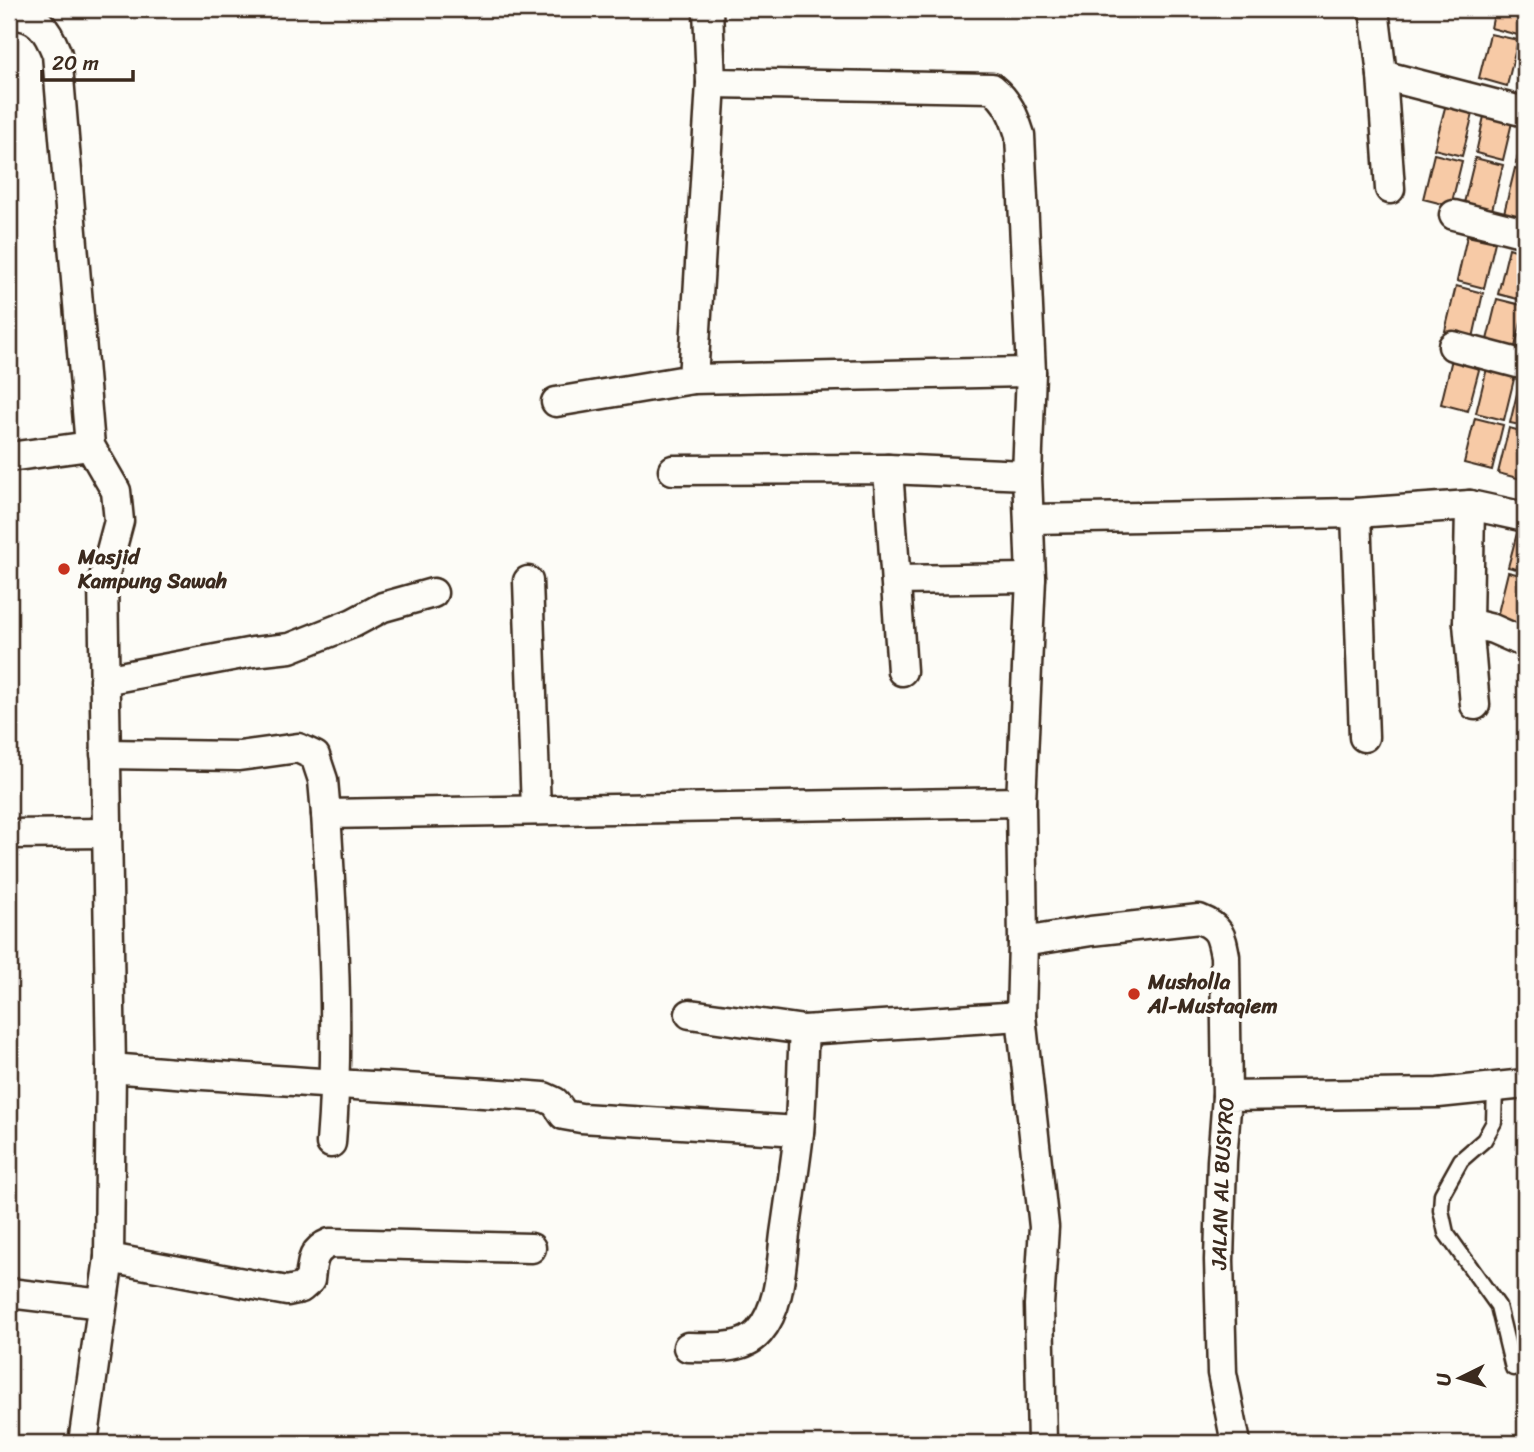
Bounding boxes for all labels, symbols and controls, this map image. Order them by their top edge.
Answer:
scale bar [42,38,133,82]
text: 20 m [52,44,99,82]
place label: Masjid Kampung Sawah [77,538,227,600]
marker: Masjid Kampung Sawah [56,561,72,577]
place label: Musholla Al-Mustaqiem [1147,963,1278,1025]
marker: Musholla Al-Mustaqiem [1126,986,1142,1002]
street label: JALAN AL BUSYRO [1200,1096,1246,1271]
north arrow [1426,1344,1496,1414]
text: U [1426,1370,1461,1387]

